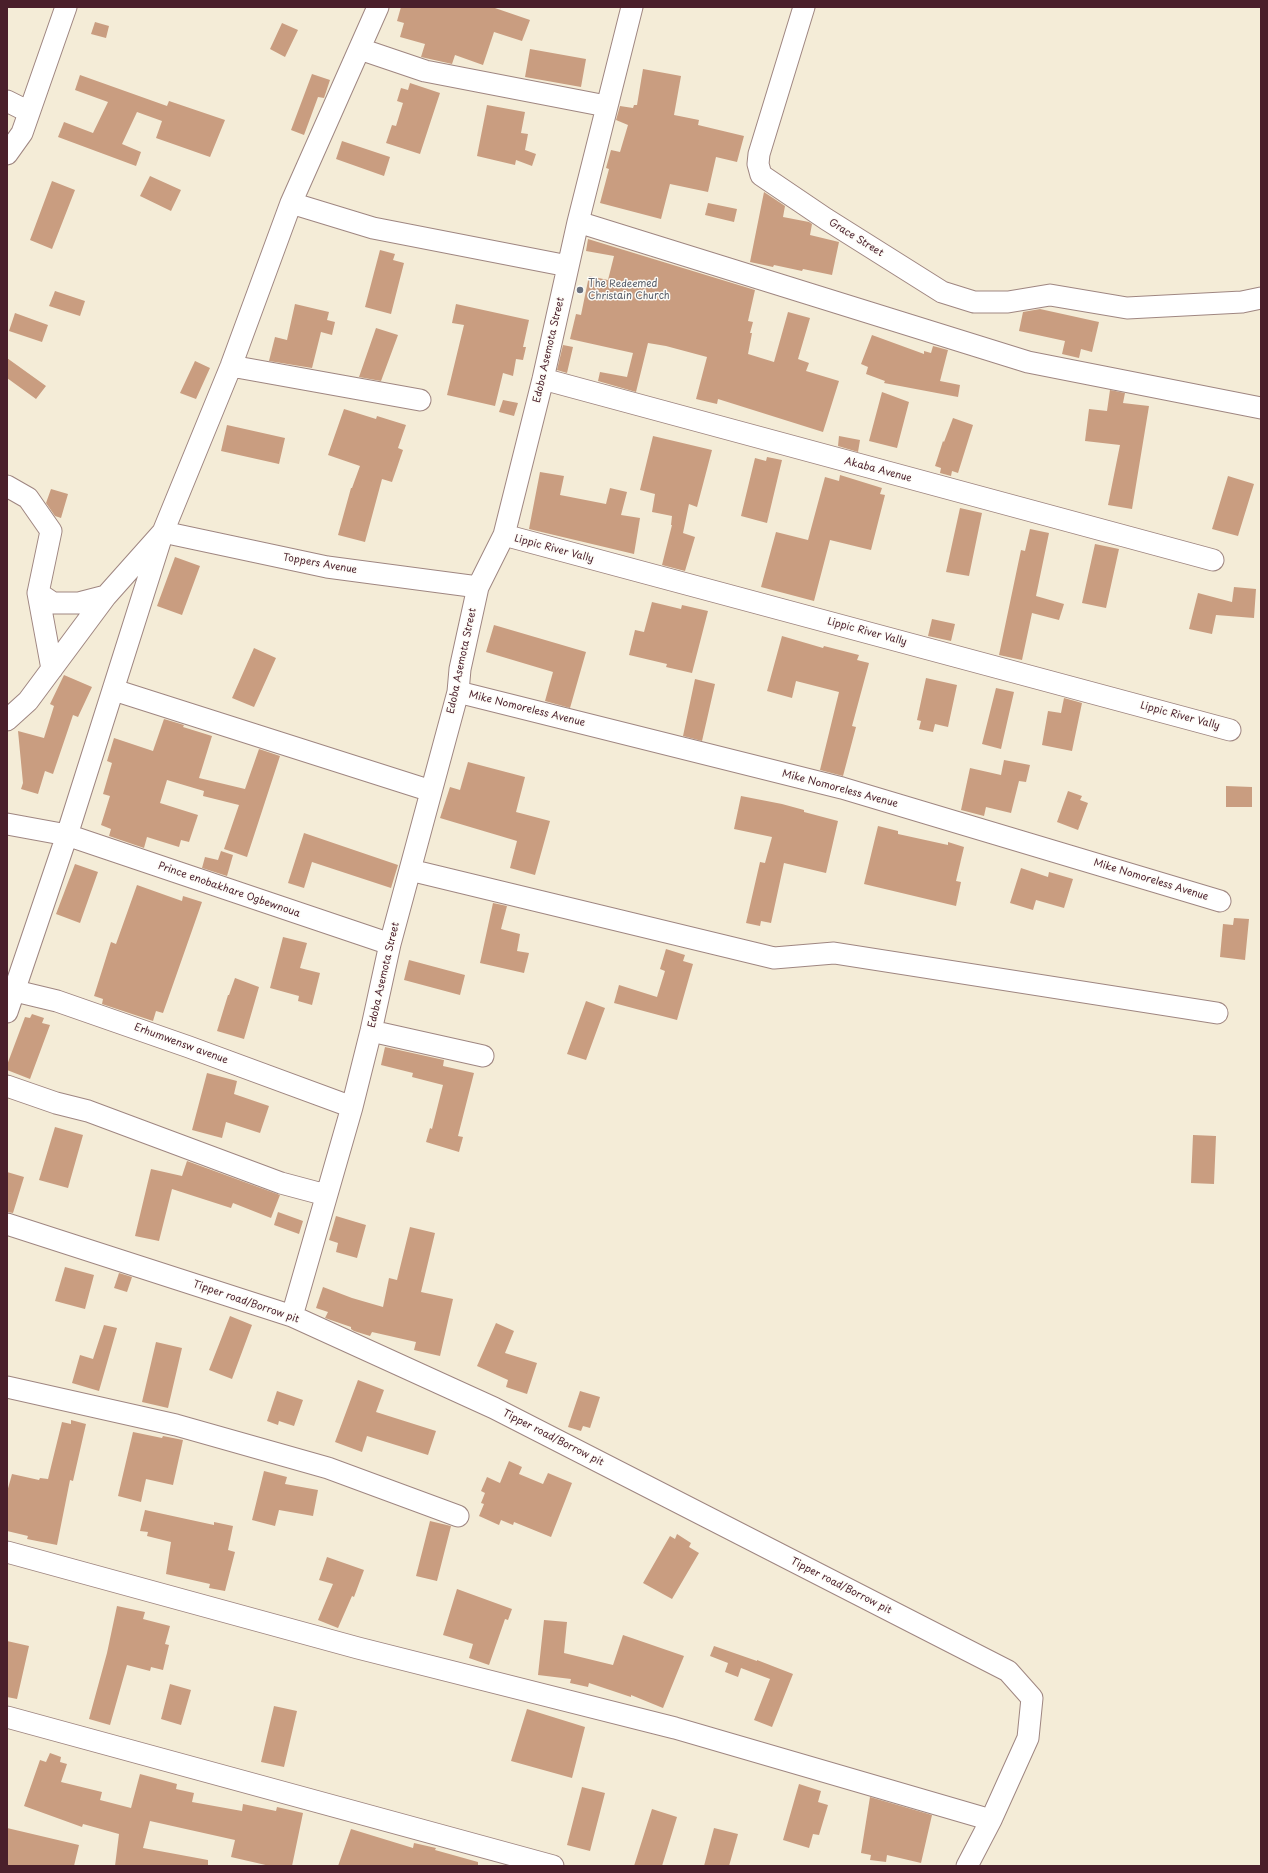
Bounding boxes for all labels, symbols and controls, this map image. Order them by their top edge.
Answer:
street label: Grace Street [827,216,885,260]
place label: The Redeemed Christain Church [588,278,670,302]
marker: The Redeemed Christain Church [575,285,585,295]
street label: Edoba Asemota Street [531,296,567,404]
street label: Akaba Avenue [843,455,913,485]
street label: Lippic River Vally [513,533,595,565]
street label: Toppers Avenue [282,552,358,576]
street label: Edoba Asemota Street [445,607,479,715]
street label: Lippic River Vally [826,616,908,648]
street label: Mike Nomoreless Avenue [468,689,586,729]
street label: Lippic River Vally [1139,700,1221,732]
street label: Mike Nomoreless Avenue [781,768,899,810]
street label: Mike Nomoreless Avenue [1092,857,1210,903]
street label: Prince enobakhare Ogbewnoua [156,860,302,920]
street label: Edoba Asemota Street [366,921,402,1029]
street label: Erhumwensw avenue [132,1021,230,1067]
street label: Tipper road/Borrow pit [191,1278,301,1326]
street label: Tipper road/Borrow pit [500,1407,606,1469]
street label: Tipper road/Borrow pit [788,1555,894,1617]

